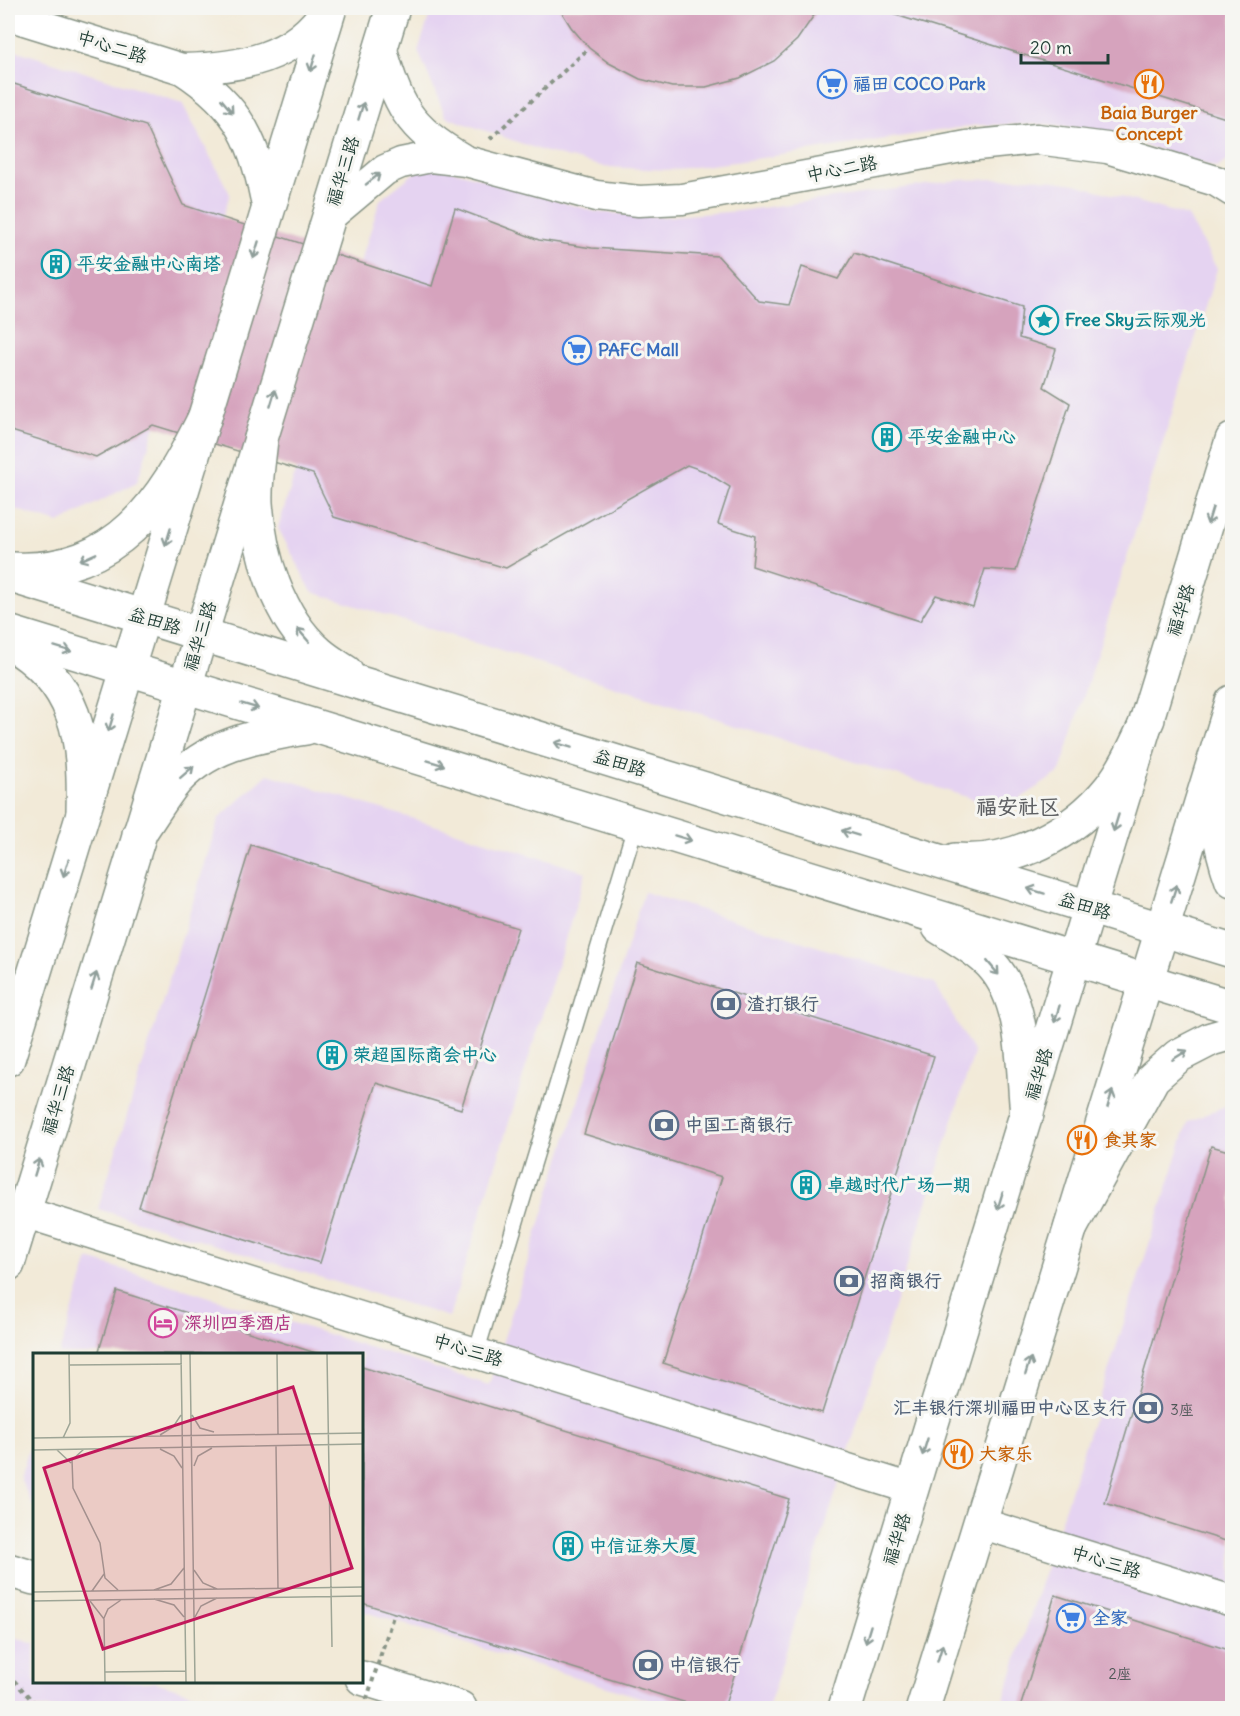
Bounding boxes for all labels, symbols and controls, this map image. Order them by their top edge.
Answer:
street label: 中心二路 [74,25,150,68]
scale bar [1021,27,1108,65]
text: 20 m [1030,36,1072,59]
one-way arrow [307,53,318,72]
supermarket icon: 福田 COCO Park [816,68,848,100]
restaurant icon: Baia Burger Concept [1133,68,1165,100]
place label: 福田 COCO Park [853,72,986,95]
one-way arrow [221,98,234,114]
place label: Baia Burger Concept [1100,101,1198,145]
one-way arrow [356,102,367,121]
street label: 福华三路 [321,133,364,209]
street label: 中心二路 [804,150,879,187]
one-way arrow [365,172,381,185]
one-way arrow [250,240,261,259]
building icon: 平安金融中心南塔 [40,248,72,280]
place label: 平安金融中心南塔 [77,252,221,275]
place icon: Free Sky云际观光 [1028,304,1060,336]
place label: Free Sky云际观光 [1065,308,1206,331]
supermarket icon: PAFC Mall [561,334,593,366]
place label: PAFC Mall [598,338,679,361]
one-way arrow [268,389,279,408]
building icon: 平安金融中心 [871,421,903,453]
place label: 平安金融中心 [908,425,1016,448]
one-way arrow [1204,506,1215,525]
one-way arrow [162,527,173,546]
one-way arrow [80,551,98,563]
street label: 福华路 [1162,581,1199,639]
street label: 福华三路 [178,598,221,674]
street label: 益田路 [126,602,184,639]
one-way arrow [296,628,310,643]
one-way arrow [53,644,72,655]
one-way arrow [240,701,259,712]
one-way arrow [105,713,116,732]
one-way arrow [554,739,573,750]
street label: 益田路 [591,744,649,781]
one-way arrow [426,758,445,769]
one-way arrow [179,765,194,779]
district label: 福安社区 [976,793,1060,820]
one-way arrow [1110,813,1121,832]
one-way arrow [841,827,860,838]
one-way arrow [673,833,692,844]
one-way arrow [60,858,71,877]
one-way arrow [1169,884,1180,903]
one-way arrow [1027,885,1046,896]
street label: 益田路 [1056,887,1114,924]
one-way arrow [986,960,1000,975]
one-way arrow [89,972,100,991]
bank icon: 渣打银行 [710,988,742,1020]
place label: 渣打银行 [747,992,819,1015]
one-way arrow [1051,1004,1062,1023]
building icon: 荣超国际商会中心 [316,1039,348,1071]
place label: 荣超国际商会中心 [353,1043,497,1066]
street label: 福华路 [1020,1045,1057,1103]
one-way arrow [1171,1049,1188,1061]
street label: 福华三路 [36,1062,79,1138]
one-way arrow [1105,1090,1116,1109]
bank icon: 中国工商银行 [648,1109,680,1141]
place label: 中国工商银行 [685,1113,793,1136]
restaurant icon: 食其家 [1066,1124,1098,1156]
place label: 食其家 [1103,1128,1157,1151]
one-way arrow [32,1158,43,1177]
building icon: 卓越时代广场一期 [790,1169,822,1201]
place label: 卓越时代广场一期 [827,1173,971,1196]
one-way arrow [994,1191,1005,1210]
bank icon: 招商银行 [833,1265,865,1297]
place label: 招商银行 [870,1269,942,1292]
hotel icon: 深圳四季酒店 [147,1307,179,1339]
place label: 深圳四季酒店 [184,1311,292,1334]
street label: 中心三路 [430,1328,506,1371]
inset map [33,1353,363,1683]
one-way arrow [1023,1357,1034,1376]
bank icon: 汇丰银行深圳福田中心区支行 [1132,1392,1164,1424]
place label: 汇丰银行深圳福田中心区支行 [893,1396,1127,1419]
house number: 3座 [1170,1400,1194,1419]
one-way arrow [919,1438,930,1457]
restaurant icon: 大家乐 [942,1438,974,1470]
place label: 大家乐 [979,1442,1033,1465]
street label: 福华路 [878,1510,915,1568]
building icon: 中信证券大厦 [552,1530,584,1562]
place label: 中信证券大厦 [589,1534,697,1557]
street label: 中心三路 [1068,1540,1144,1583]
supermarket icon: 全家 [1055,1602,1087,1634]
place label: 全家 [1092,1606,1128,1629]
one-way arrow [862,1624,873,1643]
one-way arrow [935,1644,946,1663]
bank icon: 中信银行 [632,1649,664,1681]
place label: 中信银行 [669,1653,741,1676]
house number: 2座 [1108,1664,1132,1683]

